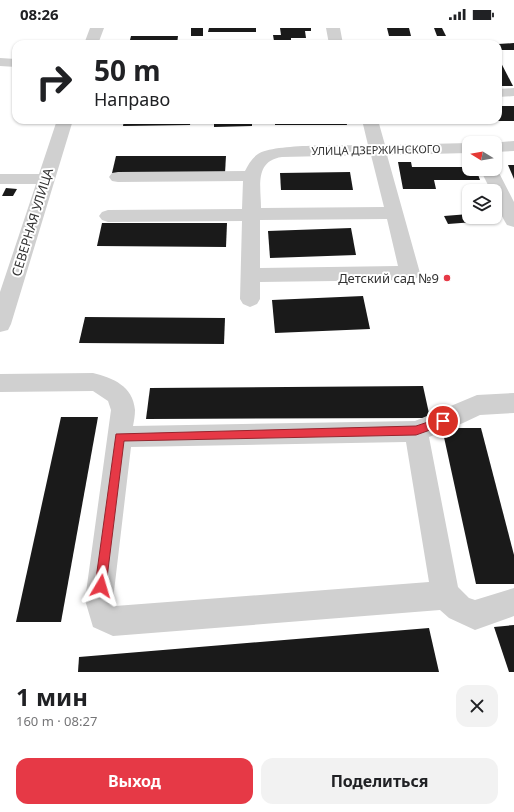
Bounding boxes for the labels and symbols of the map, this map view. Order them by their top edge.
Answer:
north arrow [462,136,502,176]
street label: УЛИЦА ДЗЕРЖИНСКОГО [311,141,441,158]
street label: СЕВЕРНАЯ УЛИЦА [7,165,57,278]
place label: Детский сад №9 [338,269,439,287]
marker: Детский сад №9 [442,273,452,283]
pin [426,404,460,438]
position arrow [80,565,122,607]

